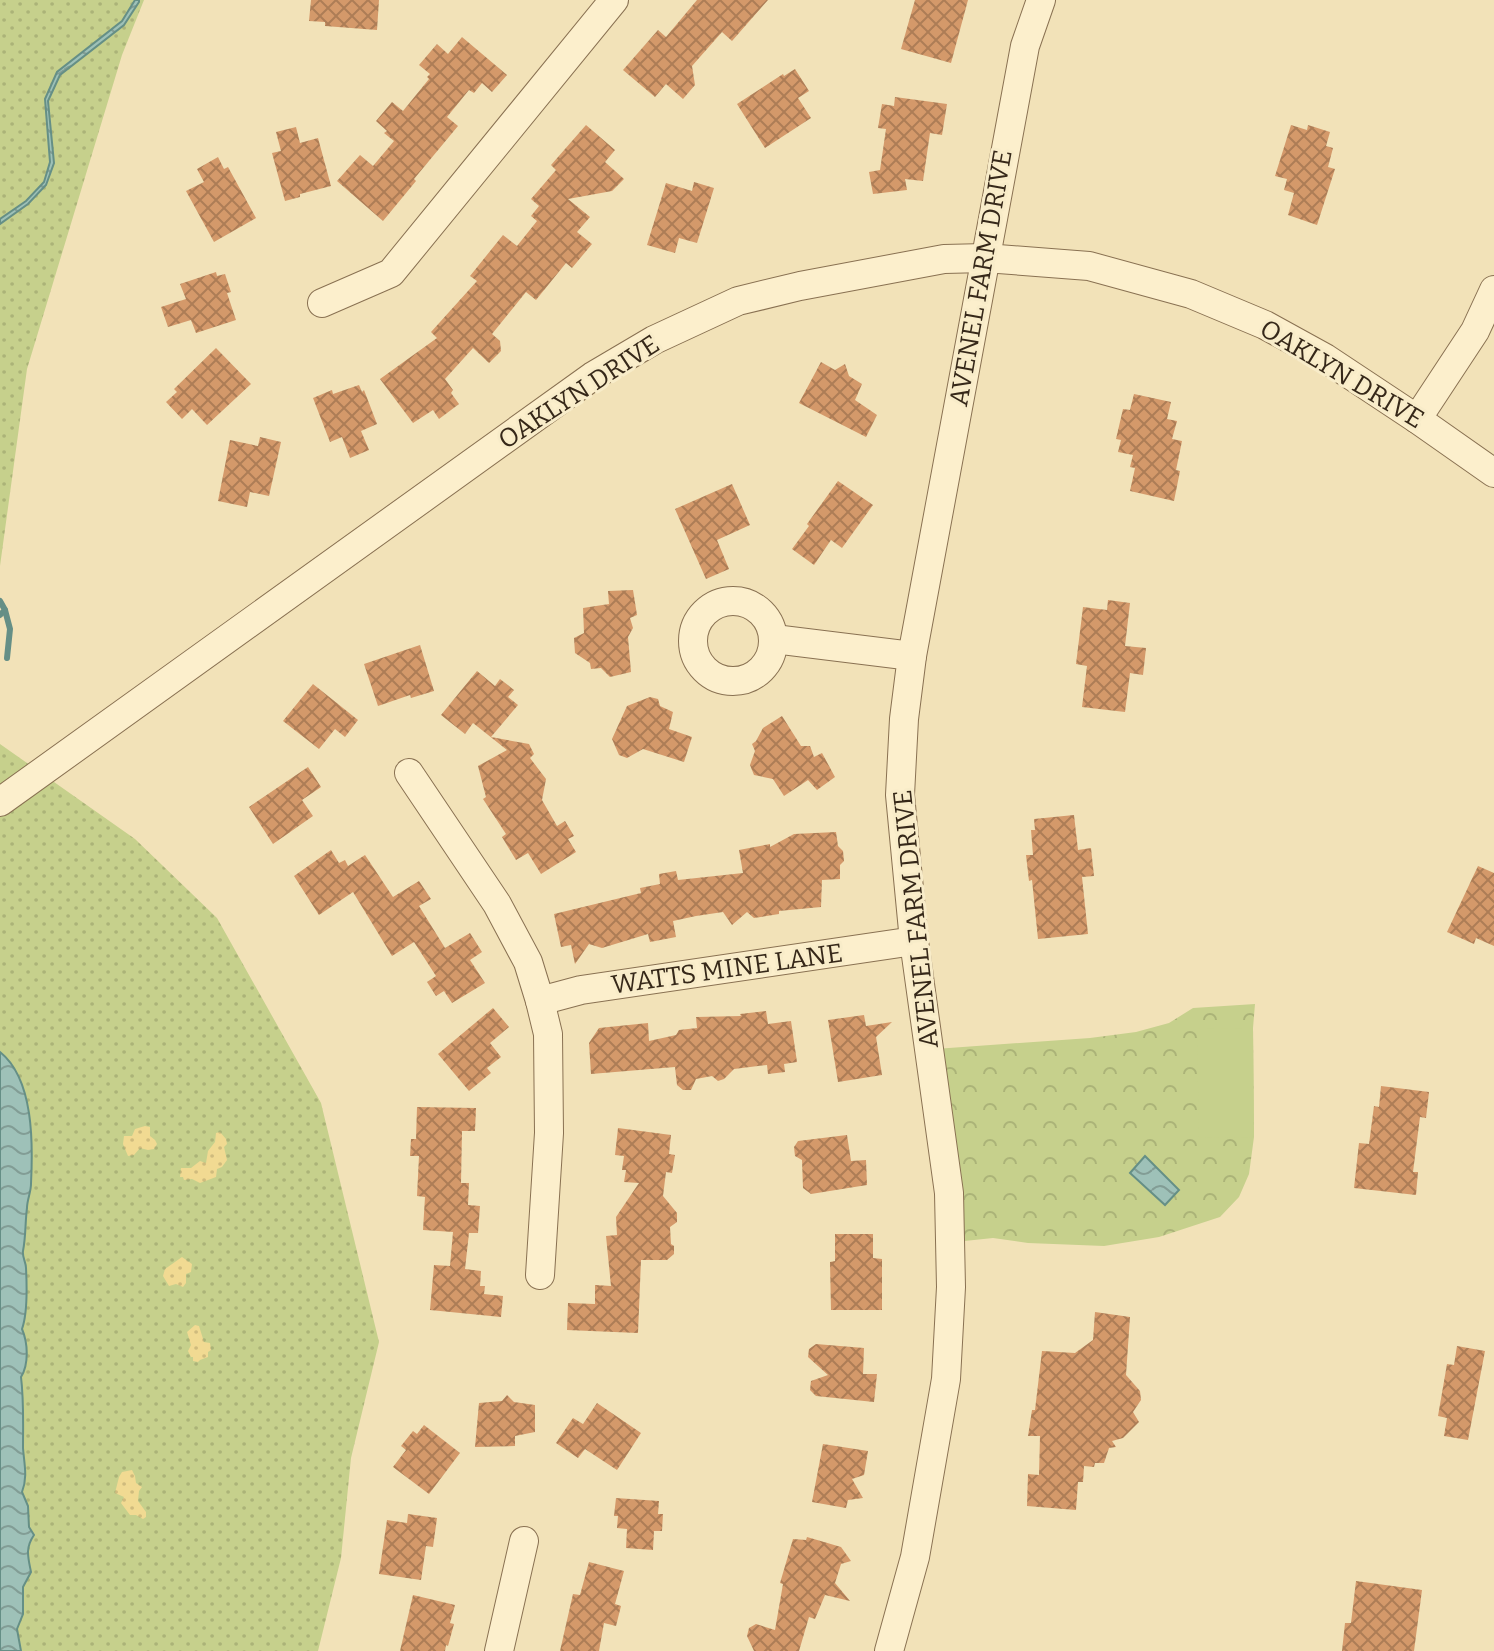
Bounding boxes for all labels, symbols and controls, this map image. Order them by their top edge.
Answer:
street label: AVENEL FARM DRIVE [943,147,1019,409]
street label: OAKLYN DRIVE [1255,313,1429,435]
street label: OAKLYN DRIVE [493,328,665,456]
street label: AVENEL FARM DRIVE [887,788,945,1050]
street label: WATTS MINE LANE [609,937,845,1001]

